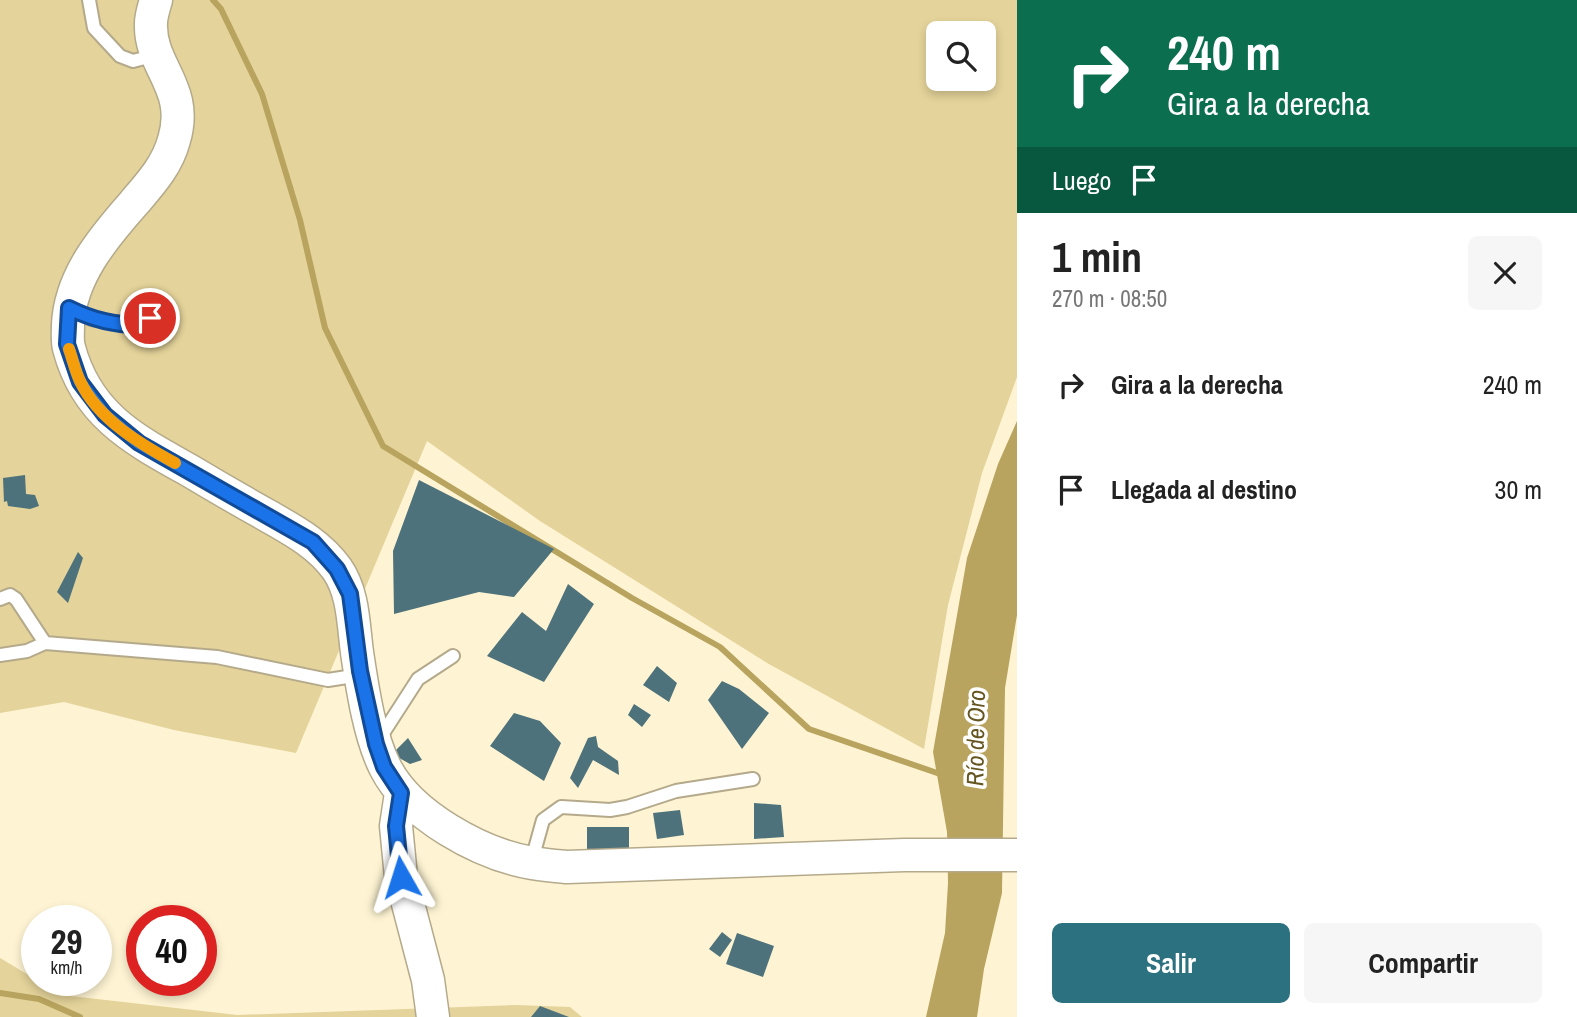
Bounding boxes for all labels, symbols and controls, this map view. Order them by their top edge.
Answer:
text: 240 m [1167,19,1281,85]
map controls [926,21,996,91]
button: search [926,21,996,91]
icon: right [1052,28,1143,119]
text: Gira a la derecha [1167,82,1370,125]
icon: arrive [1125,161,1163,199]
text: Luego [1052,163,1111,198]
text: 1 min [1052,229,1142,285]
button: close [1468,236,1542,310]
text: 270 m · 08:50 [1052,283,1167,314]
pin [120,288,180,348]
icon: arrive [131,299,169,337]
icon: right [1052,366,1090,404]
text: Gira a la derecha [1111,367,1283,402]
text: 240 m [1483,367,1542,402]
icon: arrive [1052,471,1090,509]
text: Llegada al destino [1111,472,1297,507]
text: 30 m [1495,472,1542,507]
water label: Río de Oro [958,690,992,786]
position arrow [364,840,438,914]
speed limit sign: 40 [126,905,217,996]
text: 29 [51,918,82,965]
button: Salir [1052,923,1290,1003]
button: Compartir [1304,923,1542,1003]
text: km/h [51,955,83,980]

